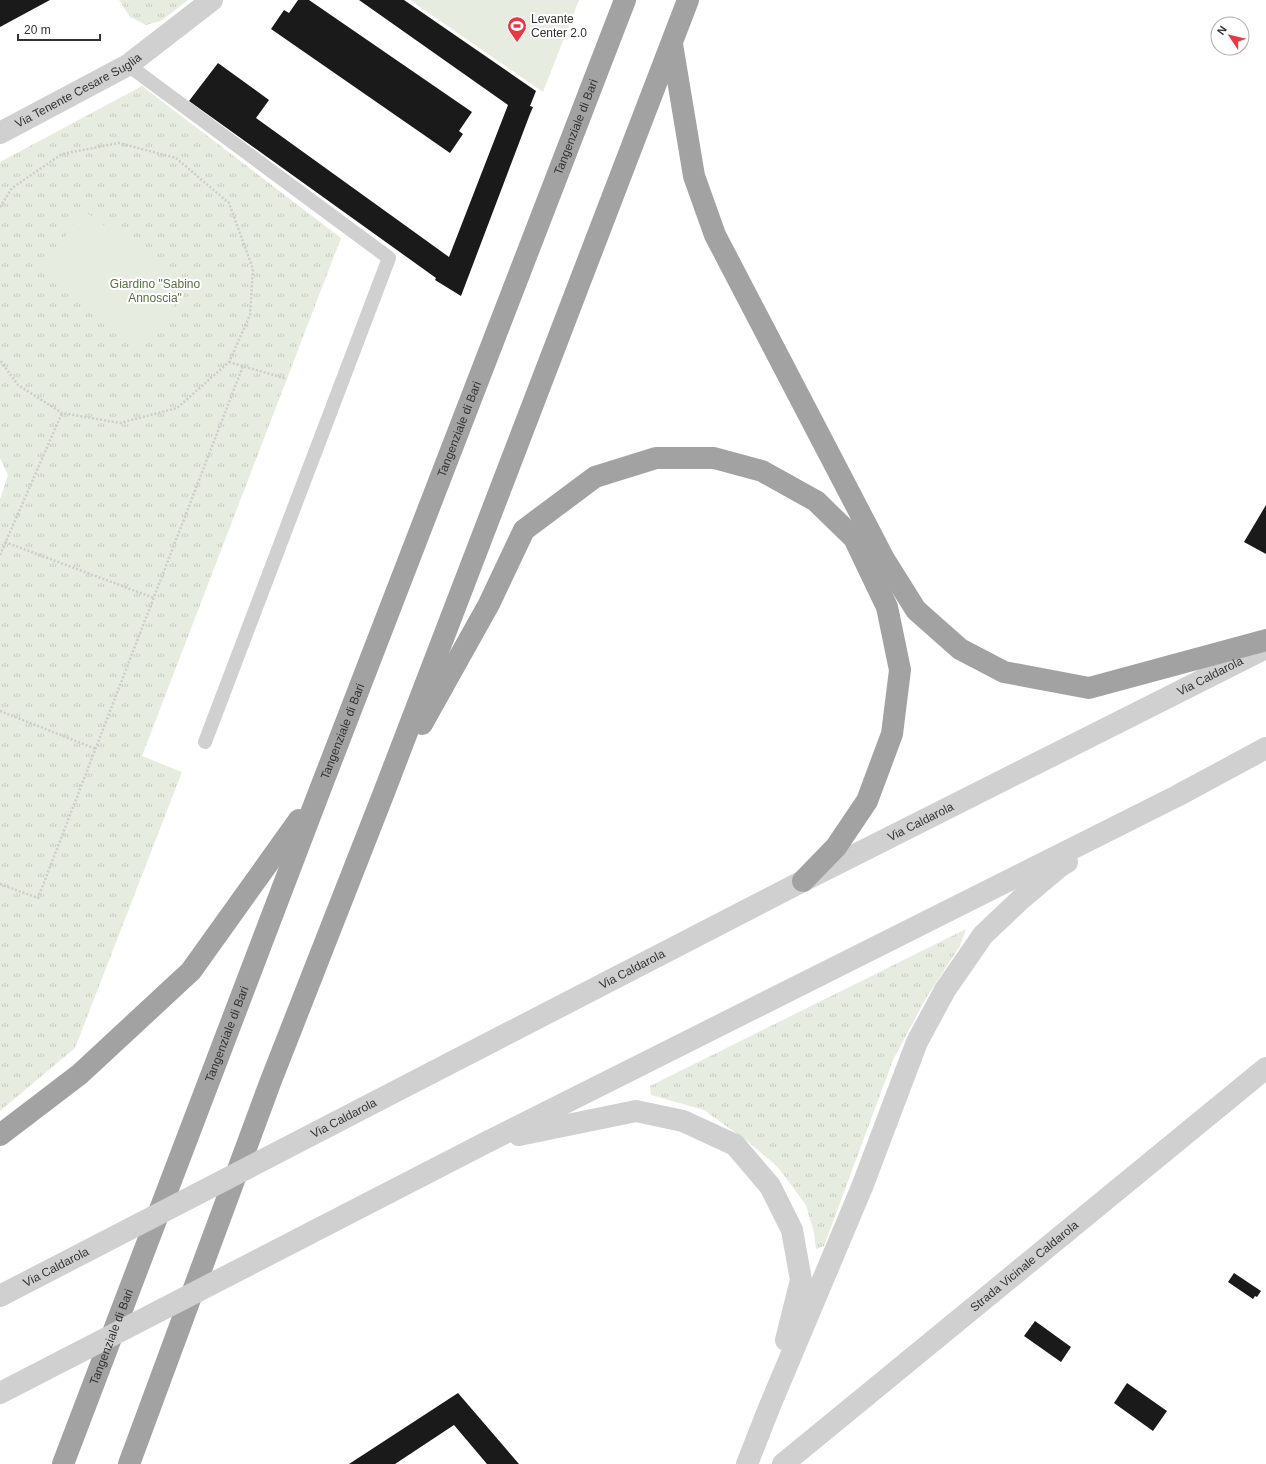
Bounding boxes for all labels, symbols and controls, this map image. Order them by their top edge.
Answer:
place label: Levante Center 2.0 [531,12,587,40]
sports icon: Levante Center 2.0 [506,15,528,43]
scale bar [18,16,100,42]
north arrow [1210,16,1250,56]
text: 20 m [24,23,51,37]
text: N [1215,24,1229,37]
street label: Via Tenente Cesare Suglia [13,50,144,131]
street label: Tangenziale di Bari [551,77,601,177]
park label: Giardino "Sabino Annoscia" [110,277,200,305]
street label: Tangenziale di Bari [434,379,484,479]
street label: Via Caldarola [1175,654,1246,699]
street label: Tangenziale di Bari [318,682,367,781]
street label: Via Caldarola [885,799,956,844]
street label: Via Caldarola [597,946,668,992]
street label: Tangenziale di Bari [202,984,251,1084]
street label: Via Caldarola [309,1095,379,1141]
street label: Strada Vicinale Caldarola [967,1218,1081,1315]
street label: Via Caldarola [21,1244,91,1290]
street label: Tangenziale di Bari [87,1287,136,1387]

